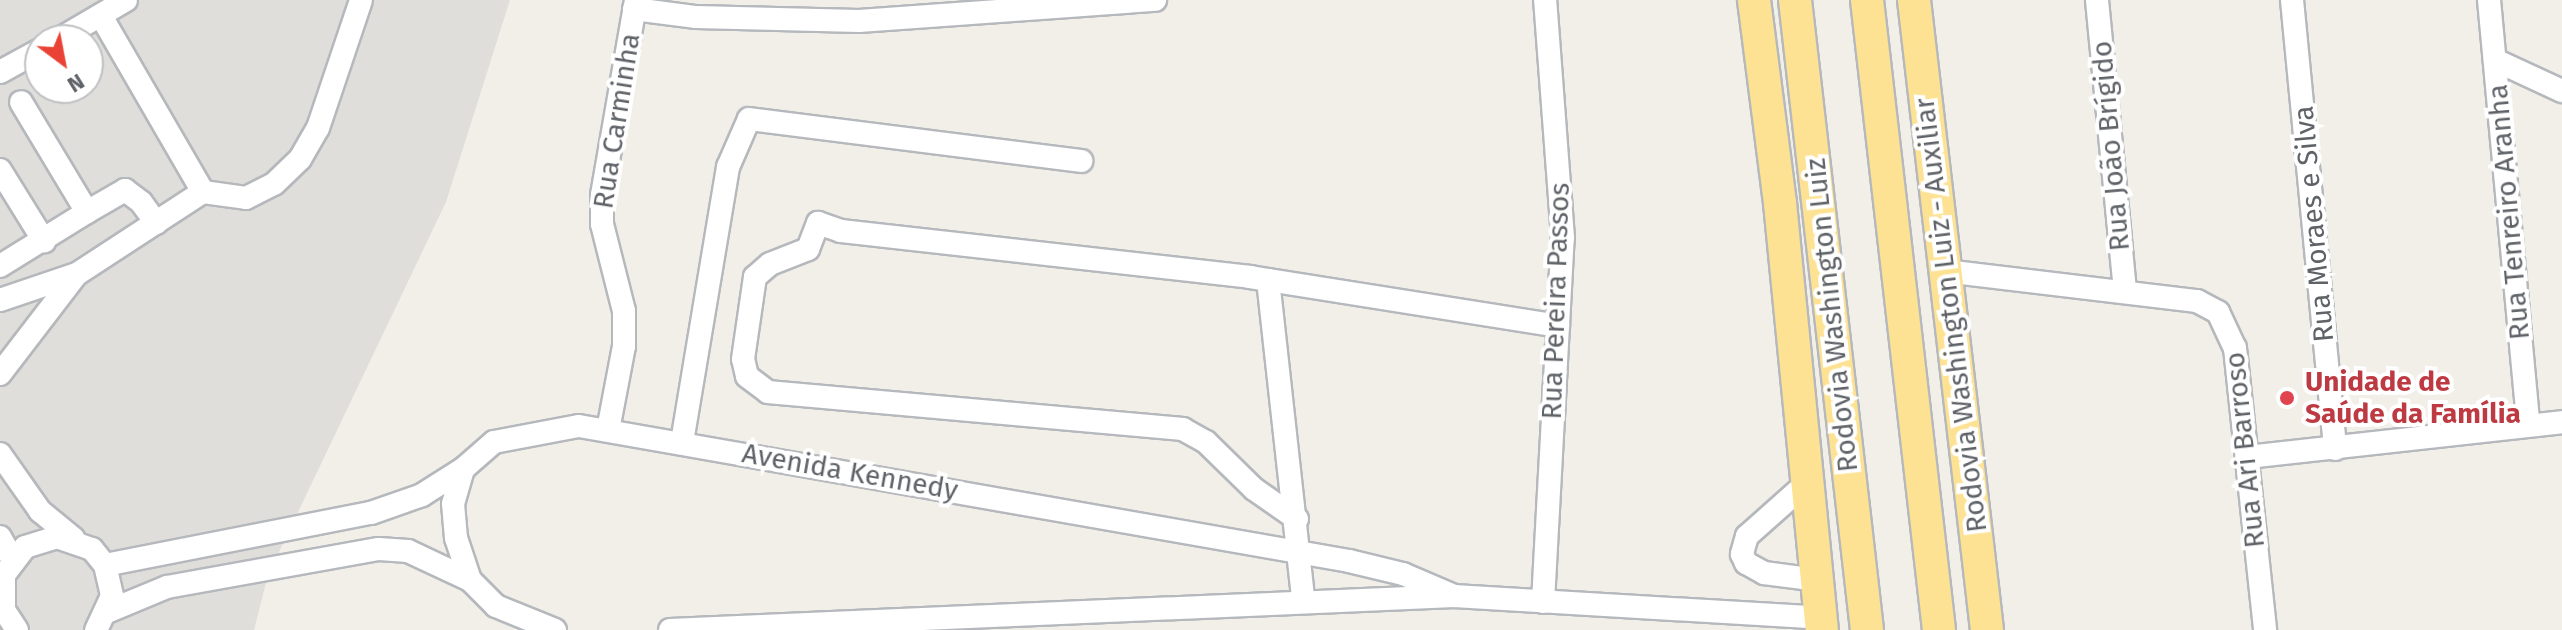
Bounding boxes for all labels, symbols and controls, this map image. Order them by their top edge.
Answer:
north arrow [24,24,104,104]
street label: Rua Carminha [587,31,647,211]
street label: Rua João Brígido [2085,40,2137,252]
text: N [63,68,89,98]
street label: Rua Tenreiro Aranha [2481,83,2537,341]
street label: Rodovia Washington Luiz - Auxiliar [1908,96,1994,534]
street label: Rua Moraes e Silva [2287,104,2341,344]
street label: Rodovia Washington Luiz [1799,156,1865,474]
street label: Rua Pereira Passos [1535,182,1577,420]
street label: Rua Ari Barroso [2218,350,2272,550]
place label: Unidade de Saúde da Família [2305,365,2521,431]
marker: Unidade de Saúde da Família [2276,387,2298,409]
street label: Avenida Kennedy [739,436,961,508]

